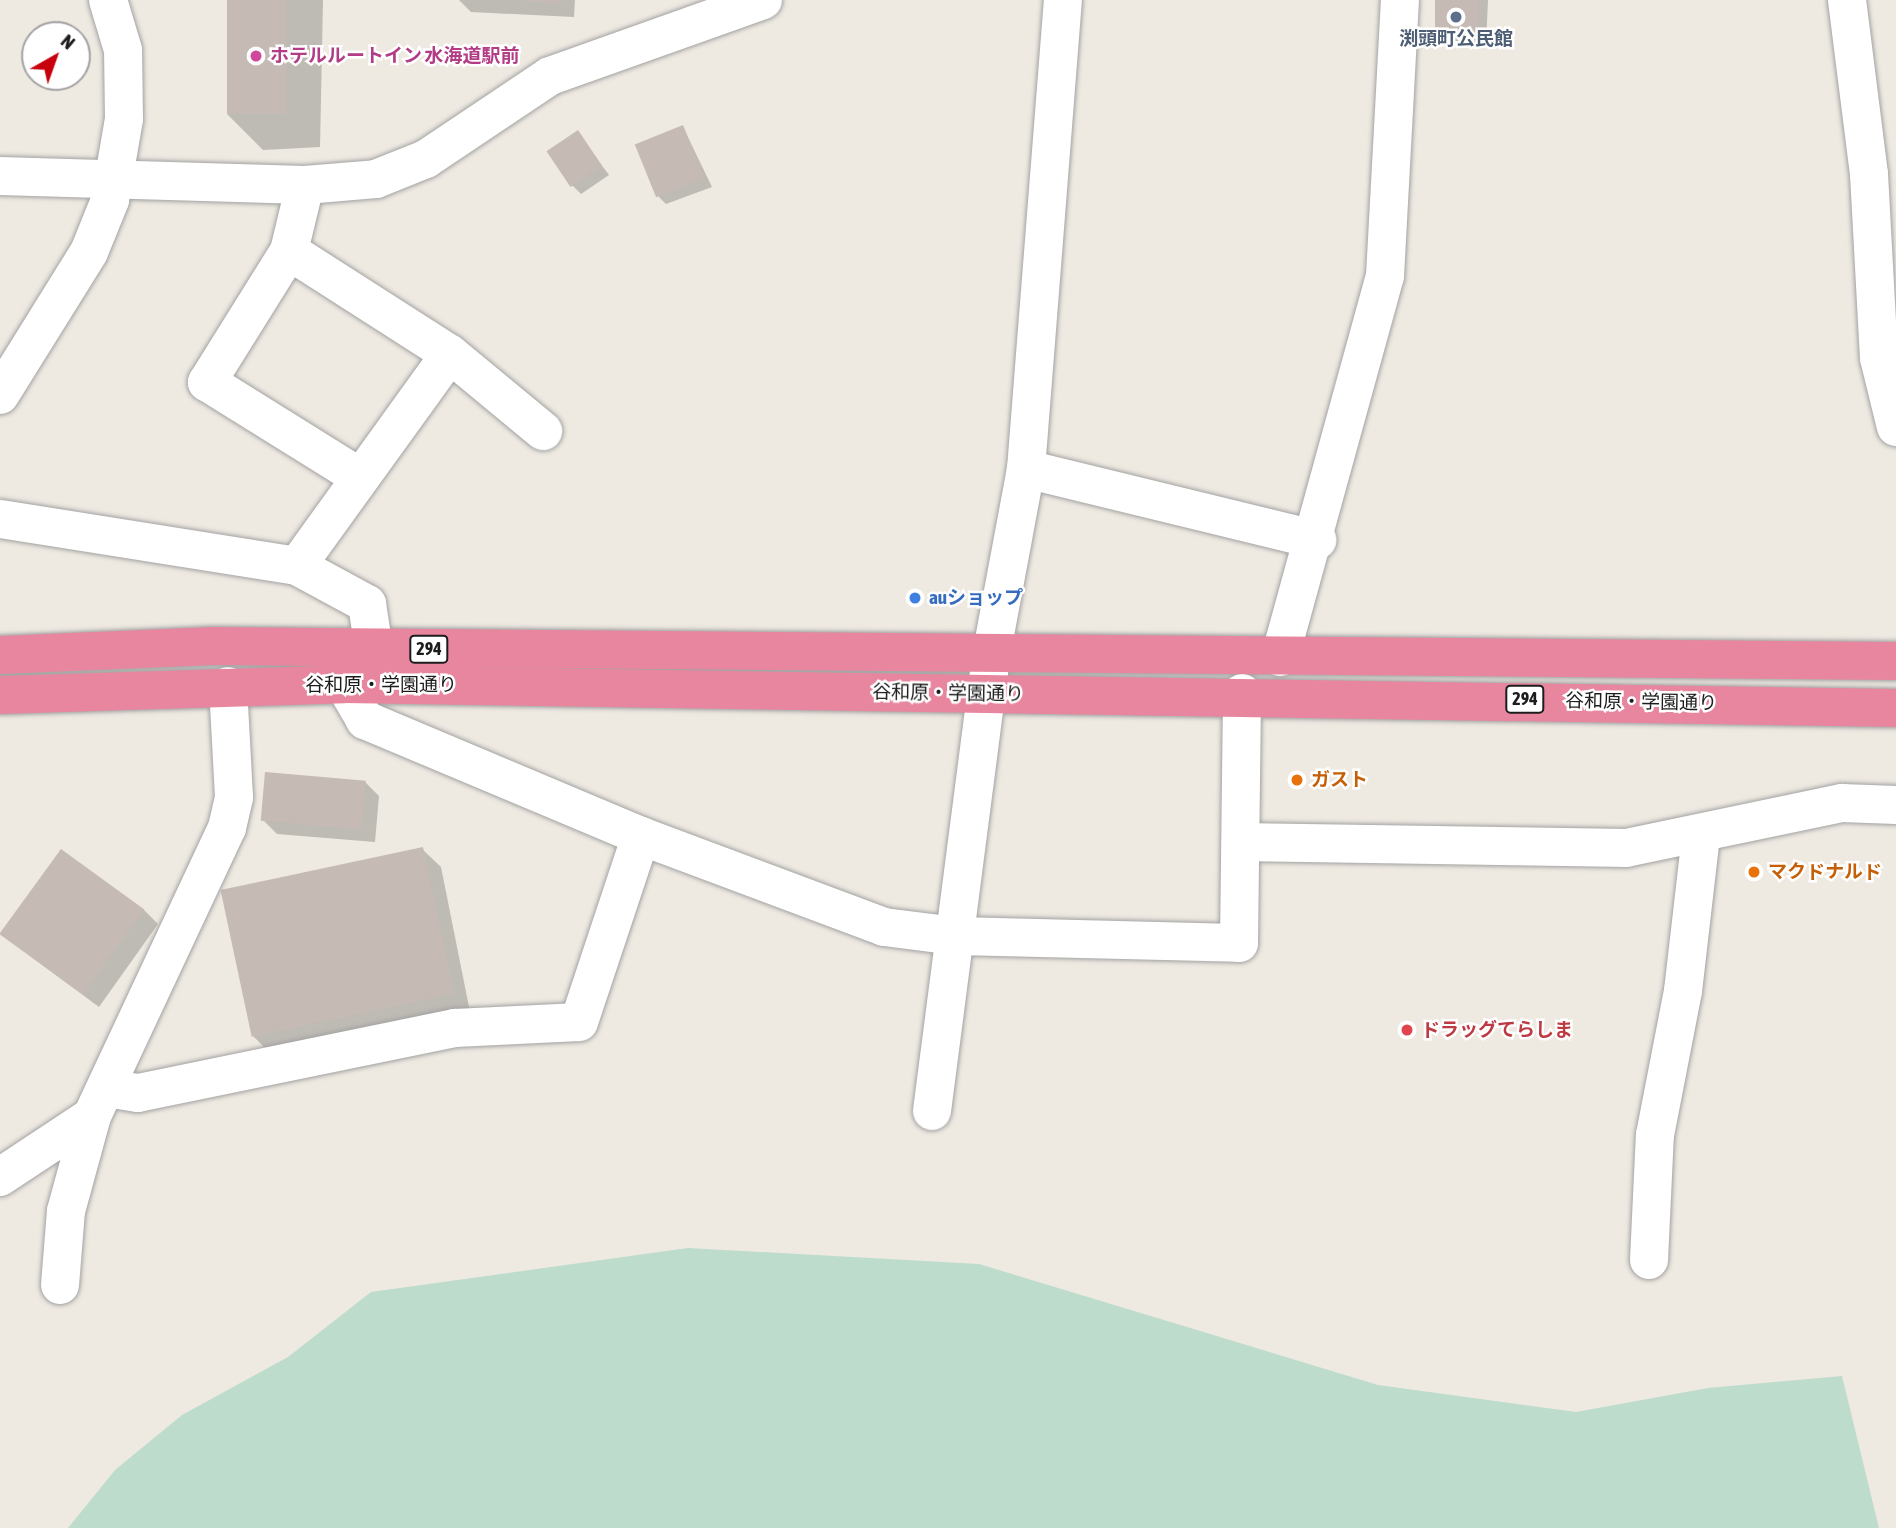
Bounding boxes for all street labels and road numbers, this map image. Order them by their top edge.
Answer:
road number: 294 [408,634,450,664]
street label: 谷和原・学園通り [305,674,457,696]
street label: 谷和原・学園通り [872,680,1024,706]
road number: 294 [1504,684,1546,714]
street label: 谷和原・学園通り [1565,689,1717,715]

